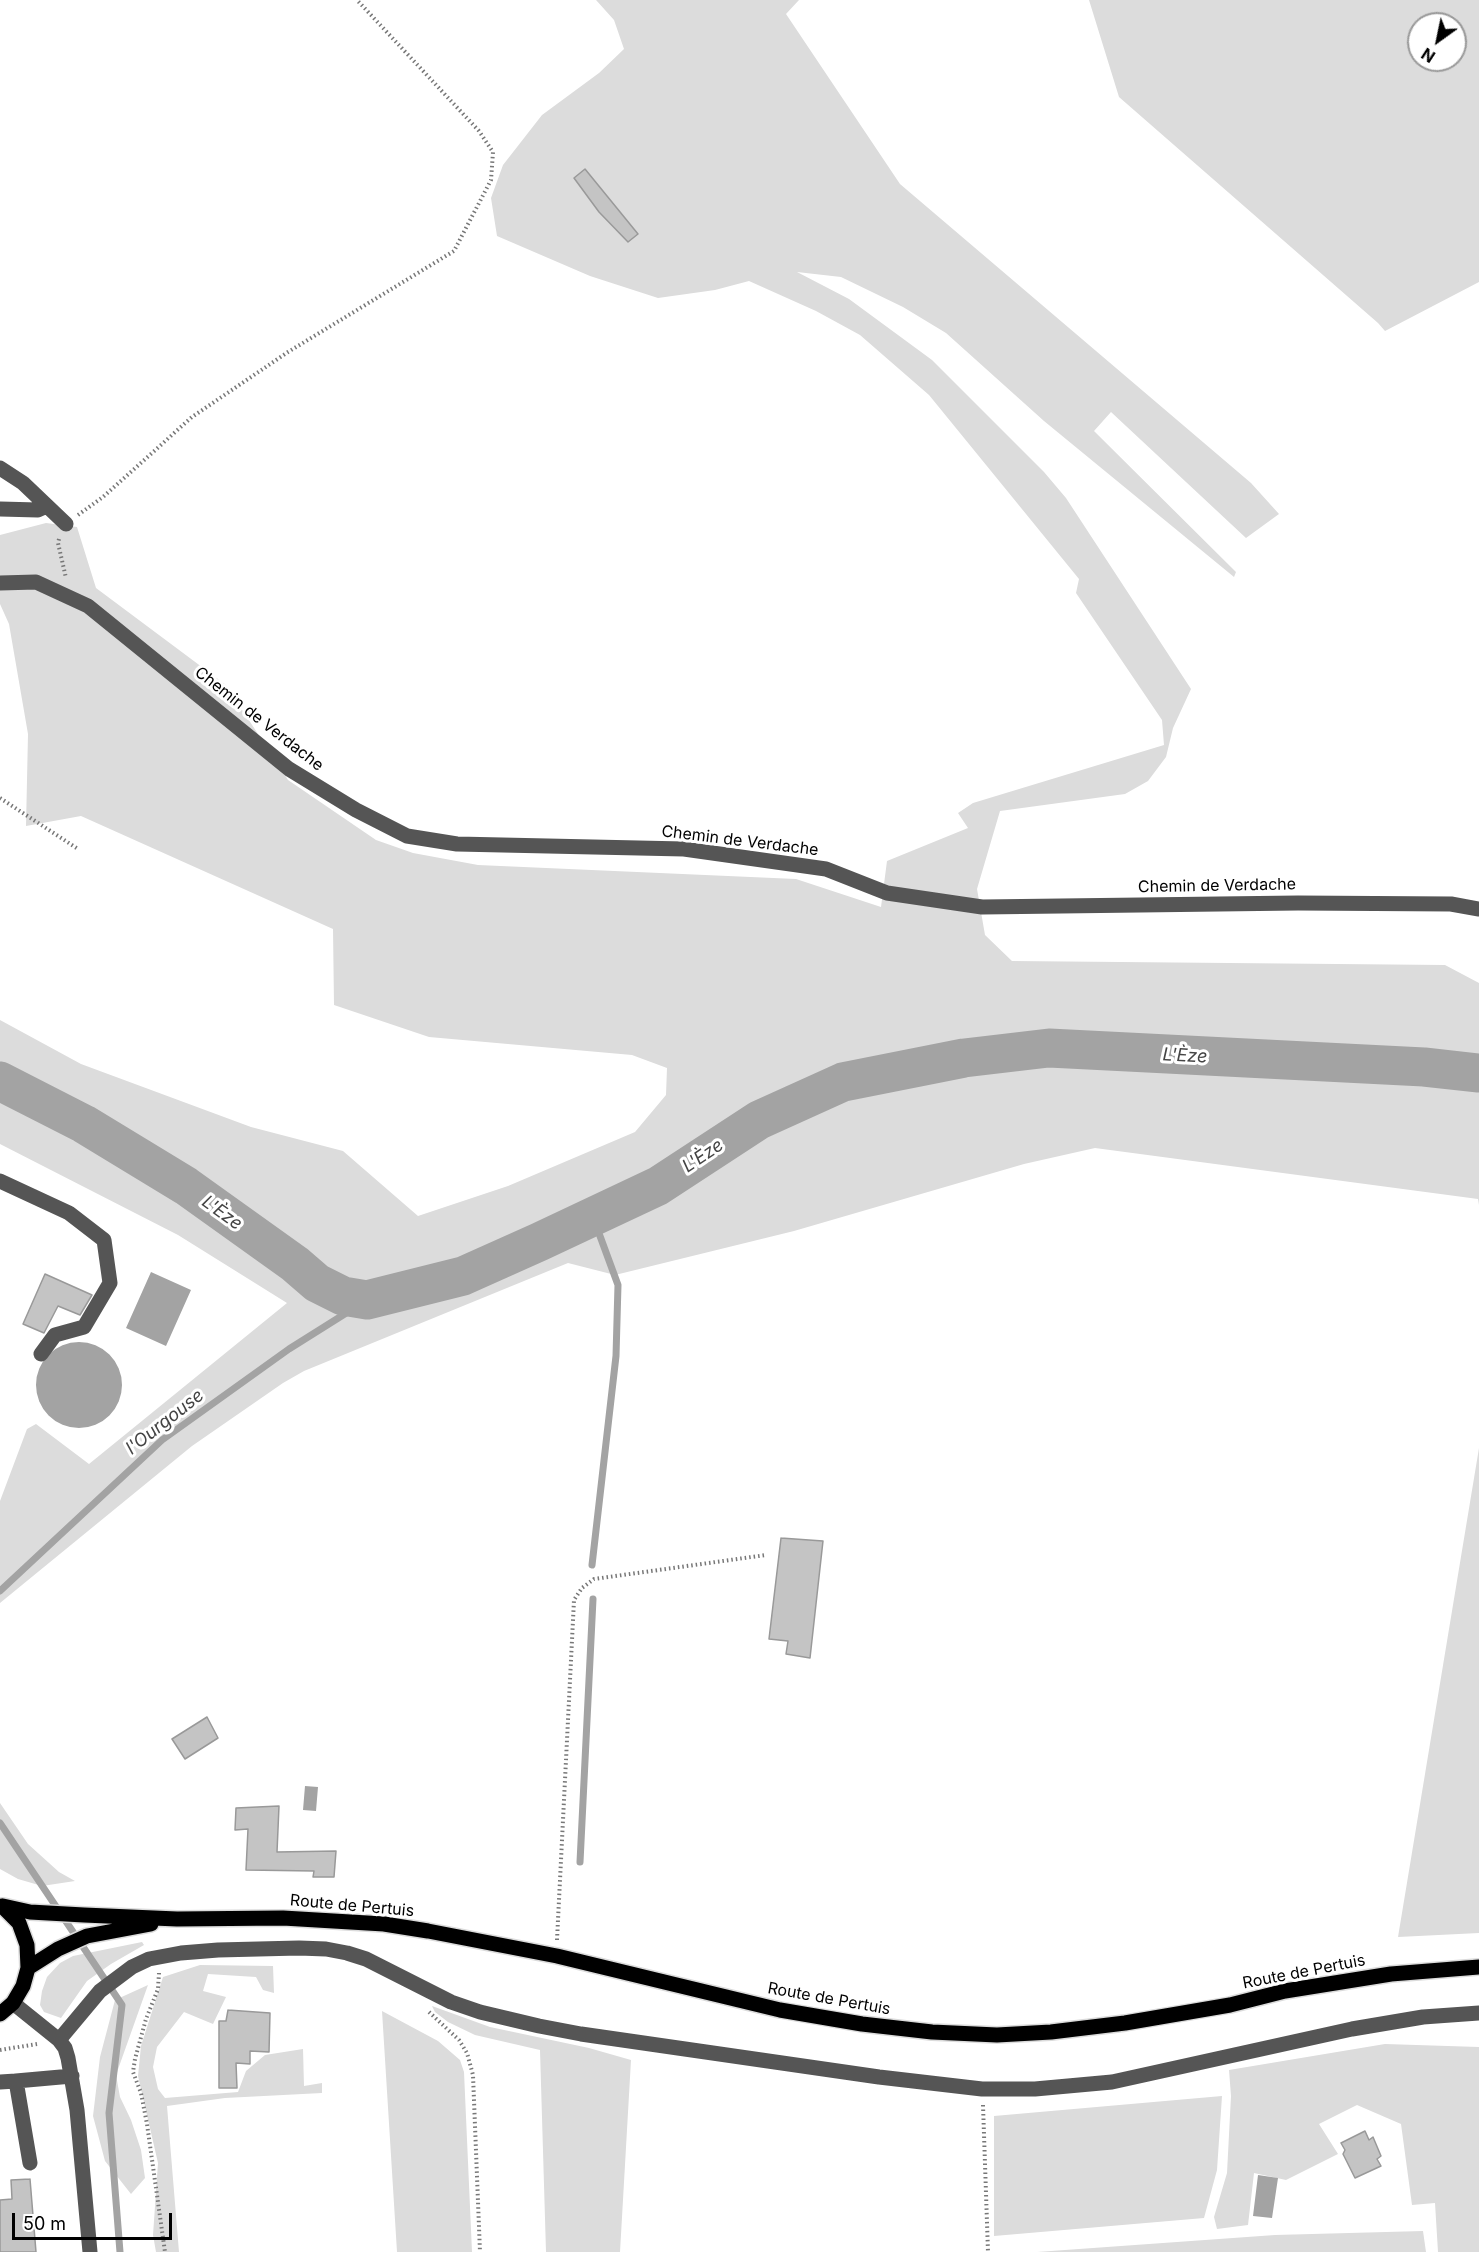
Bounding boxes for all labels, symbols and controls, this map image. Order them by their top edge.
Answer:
north arrow [1407,12,1467,72]
text: N [1418,44,1439,67]
street label: Chemin de Verdache [191,663,327,775]
street label: Chemin de Verdache [660,822,820,860]
street label: Chemin de Verdache [1138,875,1296,897]
water label: L'Èze [1162,1044,1208,1068]
water label: L'Èze [678,1135,728,1177]
water label: L'Èze [198,1191,246,1235]
water label: l'Ourgouse [122,1385,208,1459]
street label: Route de Pertuis [289,1891,415,1921]
street label: Route de Pertuis [1241,1951,1367,1993]
street label: Route de Pertuis [766,1979,892,2019]
scale bar [15,2201,176,2239]
text: 50 m [23,2213,66,2234]

